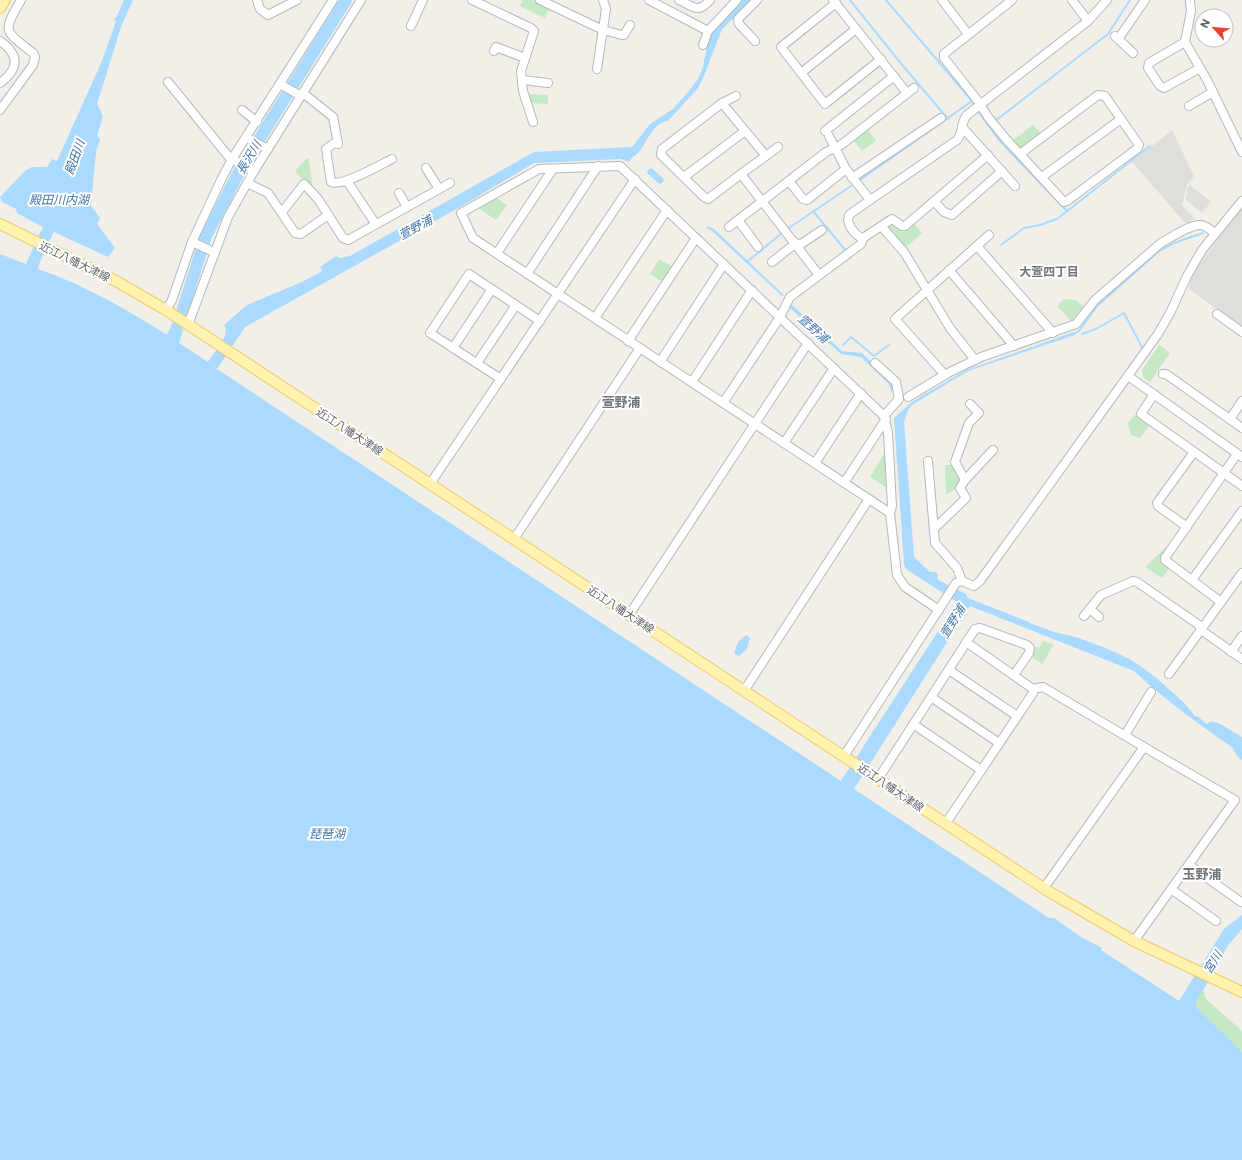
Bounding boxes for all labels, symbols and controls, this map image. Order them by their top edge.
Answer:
north arrow [1194,8,1234,48]
text: N [1197,17,1212,30]
water label: 殿田川 [61,136,87,176]
water label: 長沢川 [233,136,264,176]
water label: 殿田川内湖 [29,192,91,206]
water label: 萱野浦 [396,211,436,242]
street label: 近江八幡大津線 [38,238,112,284]
district label: 大萱四丁目 [1019,264,1079,278]
water label: 萱野浦 [796,311,834,347]
district label: 萱野浦 [601,394,641,410]
street label: 近江八幡大津線 [314,405,386,457]
street label: 近江八幡大津線 [585,583,657,635]
water label: 萱野浦 [937,600,969,640]
street label: 近江八幡大津線 [855,760,927,814]
water label: 琵琶湖 [309,826,347,840]
district label: 玉野浦 [1182,866,1222,882]
water label: 宮川 [1200,946,1225,976]

